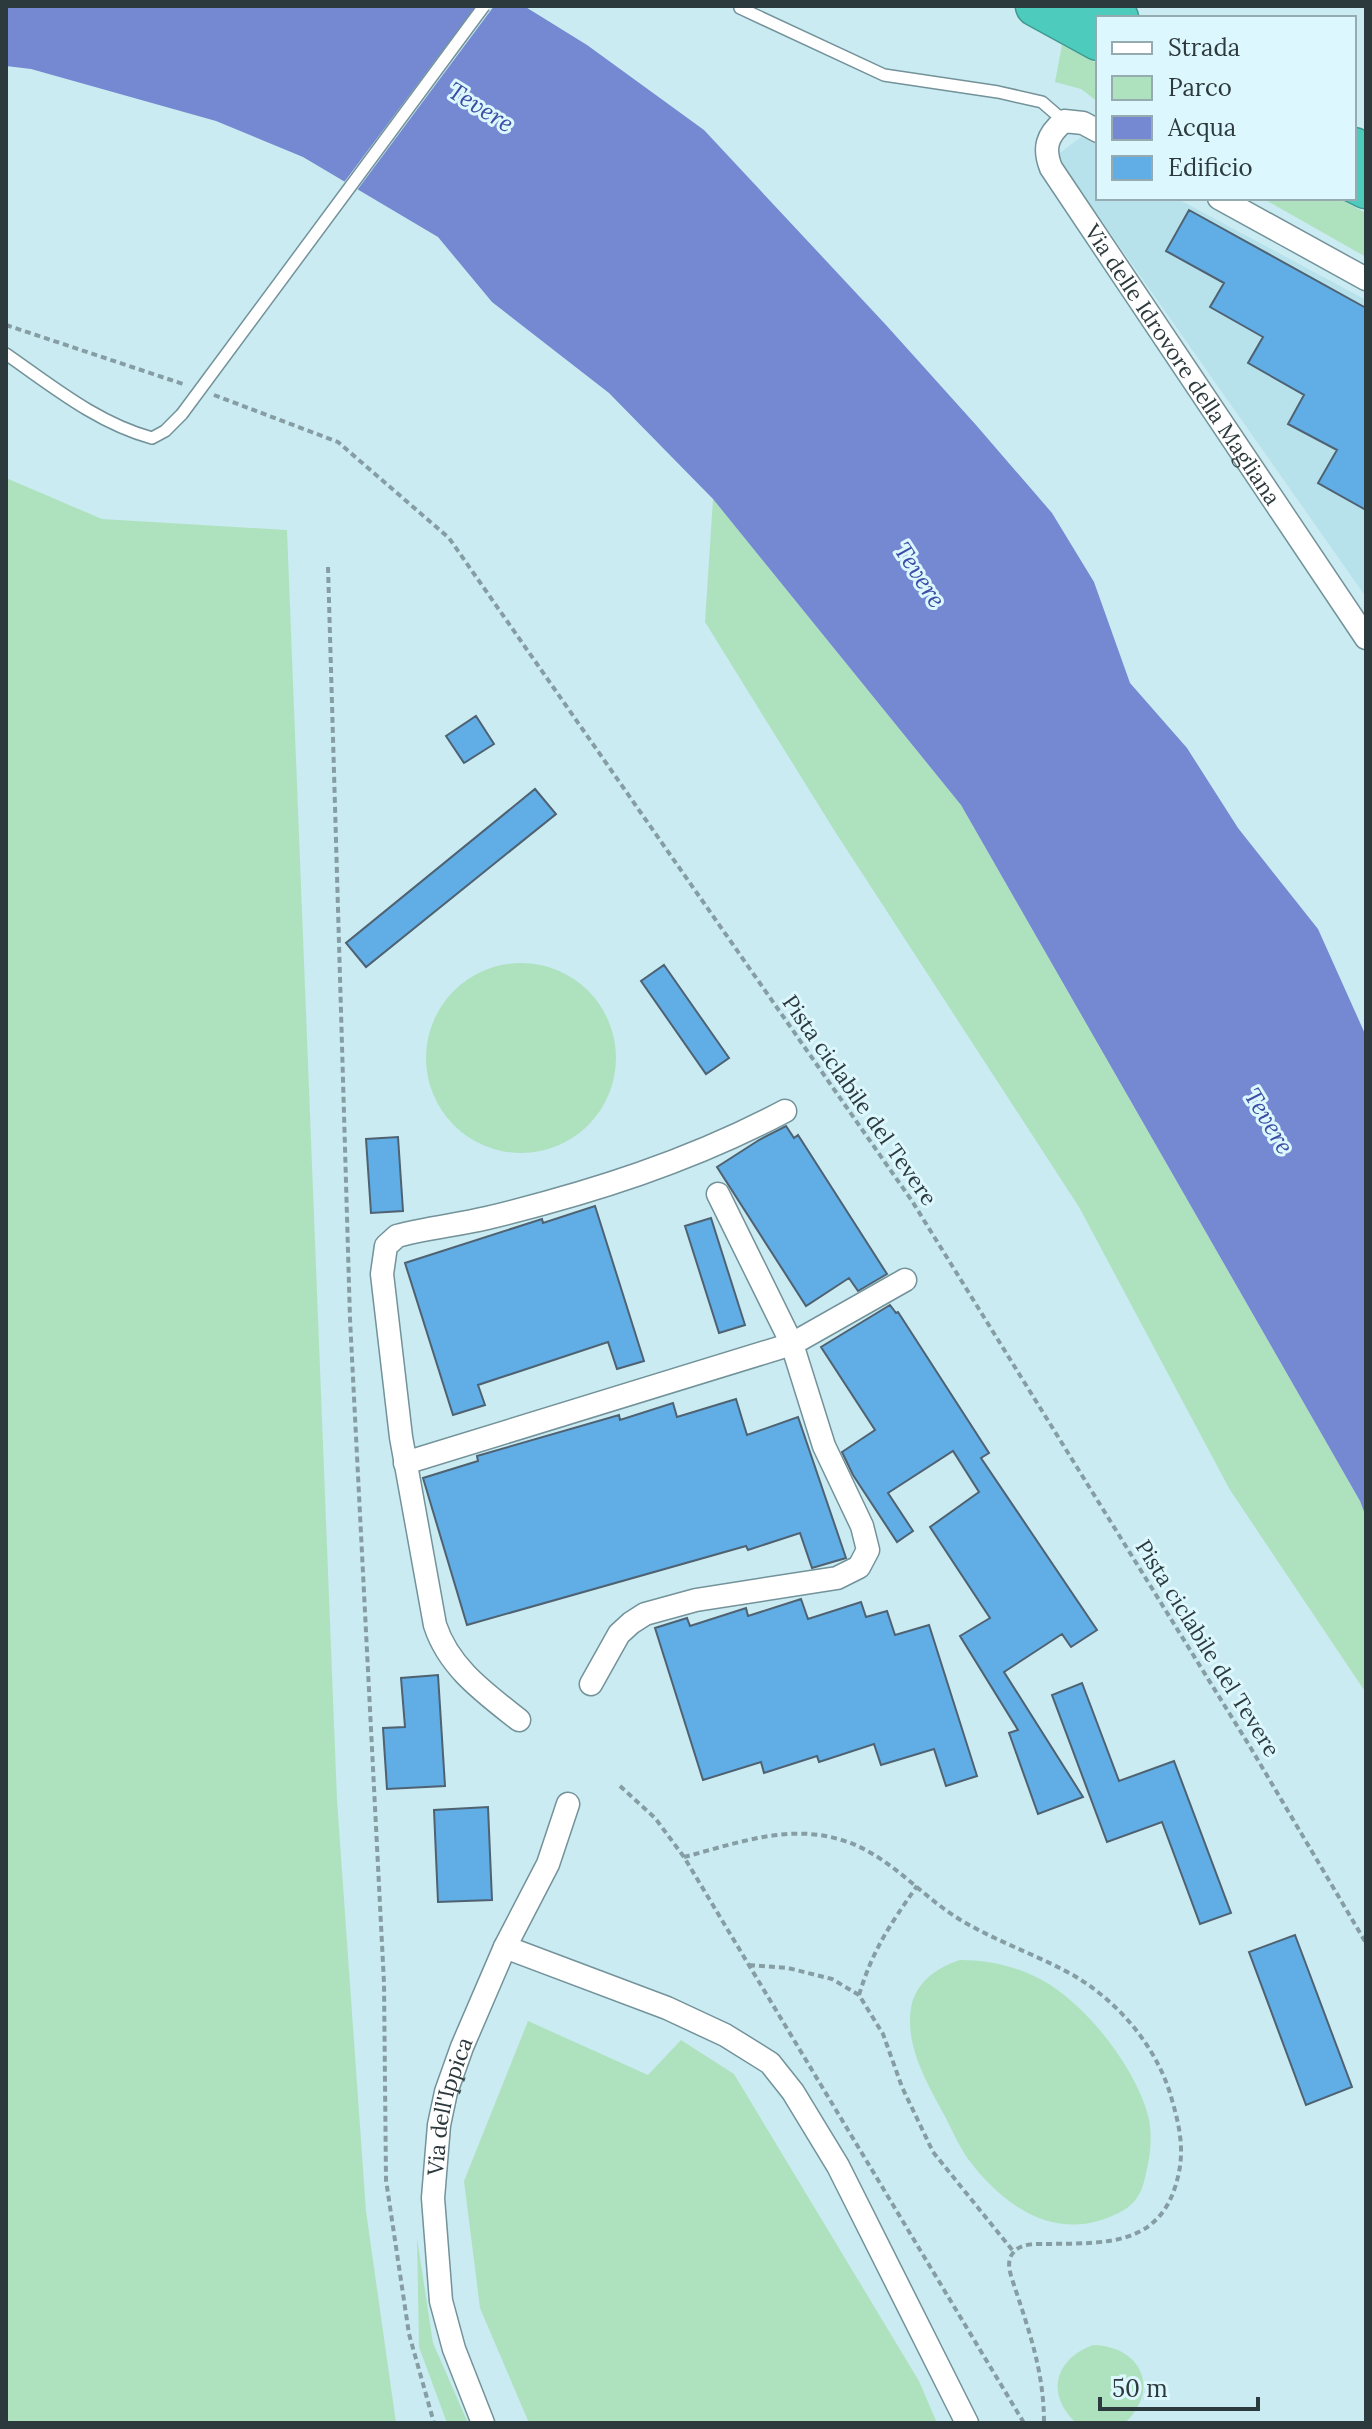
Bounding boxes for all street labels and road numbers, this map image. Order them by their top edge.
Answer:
street label: Via delle Idrovore della Magliana [1078,218,1287,510]
street label: Pista ciclabile del Tevere [777,989,943,1211]
street label: Pista ciclabile del Tevere [1130,1534,1286,1762]
street label: Via dell'Ippica [421,2033,479,2178]

